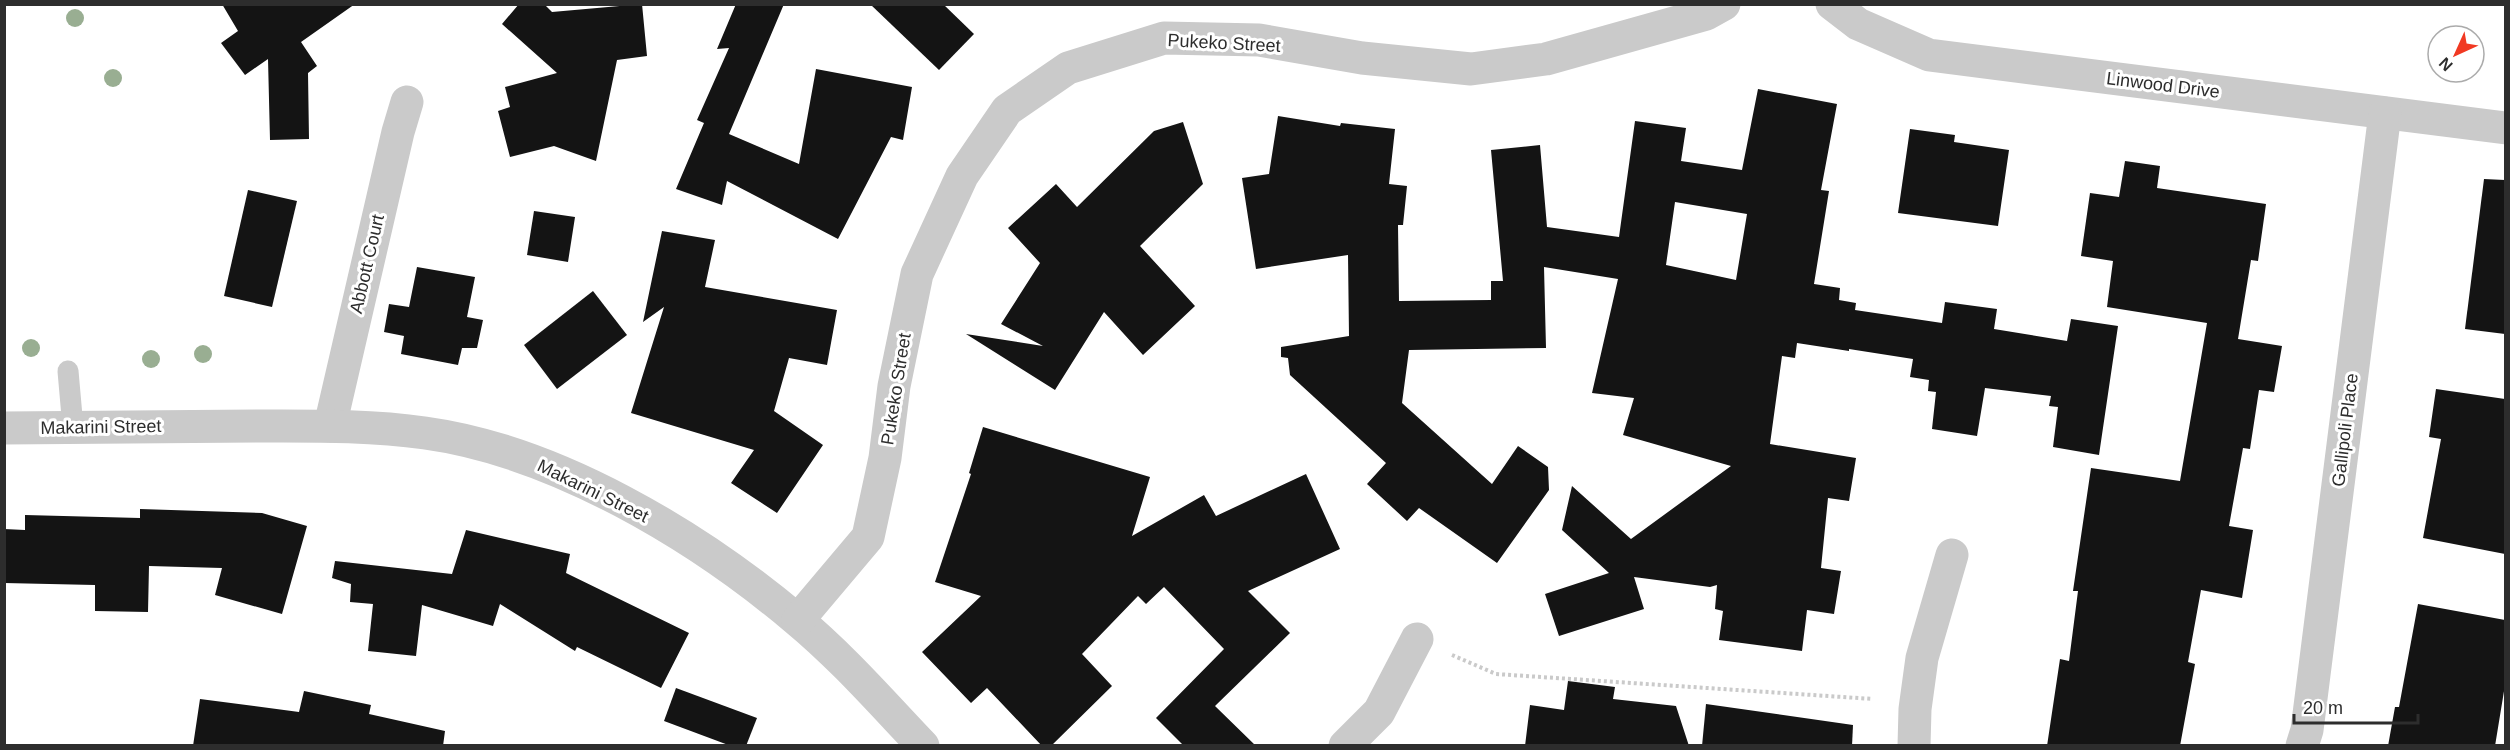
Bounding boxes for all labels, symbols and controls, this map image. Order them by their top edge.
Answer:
north arrow [2426,24,2486,84]
street label: Pukeko Street [1167,30,1281,56]
text: N [2436,54,2456,74]
street label: Linwood Drive [2105,68,2221,102]
street label: Abbott Court [346,213,388,315]
street label: Pukeko Street [877,332,915,446]
street label: Gallipoli Place [2328,372,2362,488]
street label: Makarini Street [40,416,162,438]
street label: Makarini Street [534,455,652,527]
scale bar [2294,687,2418,725]
text: 20 m [2303,698,2343,718]

